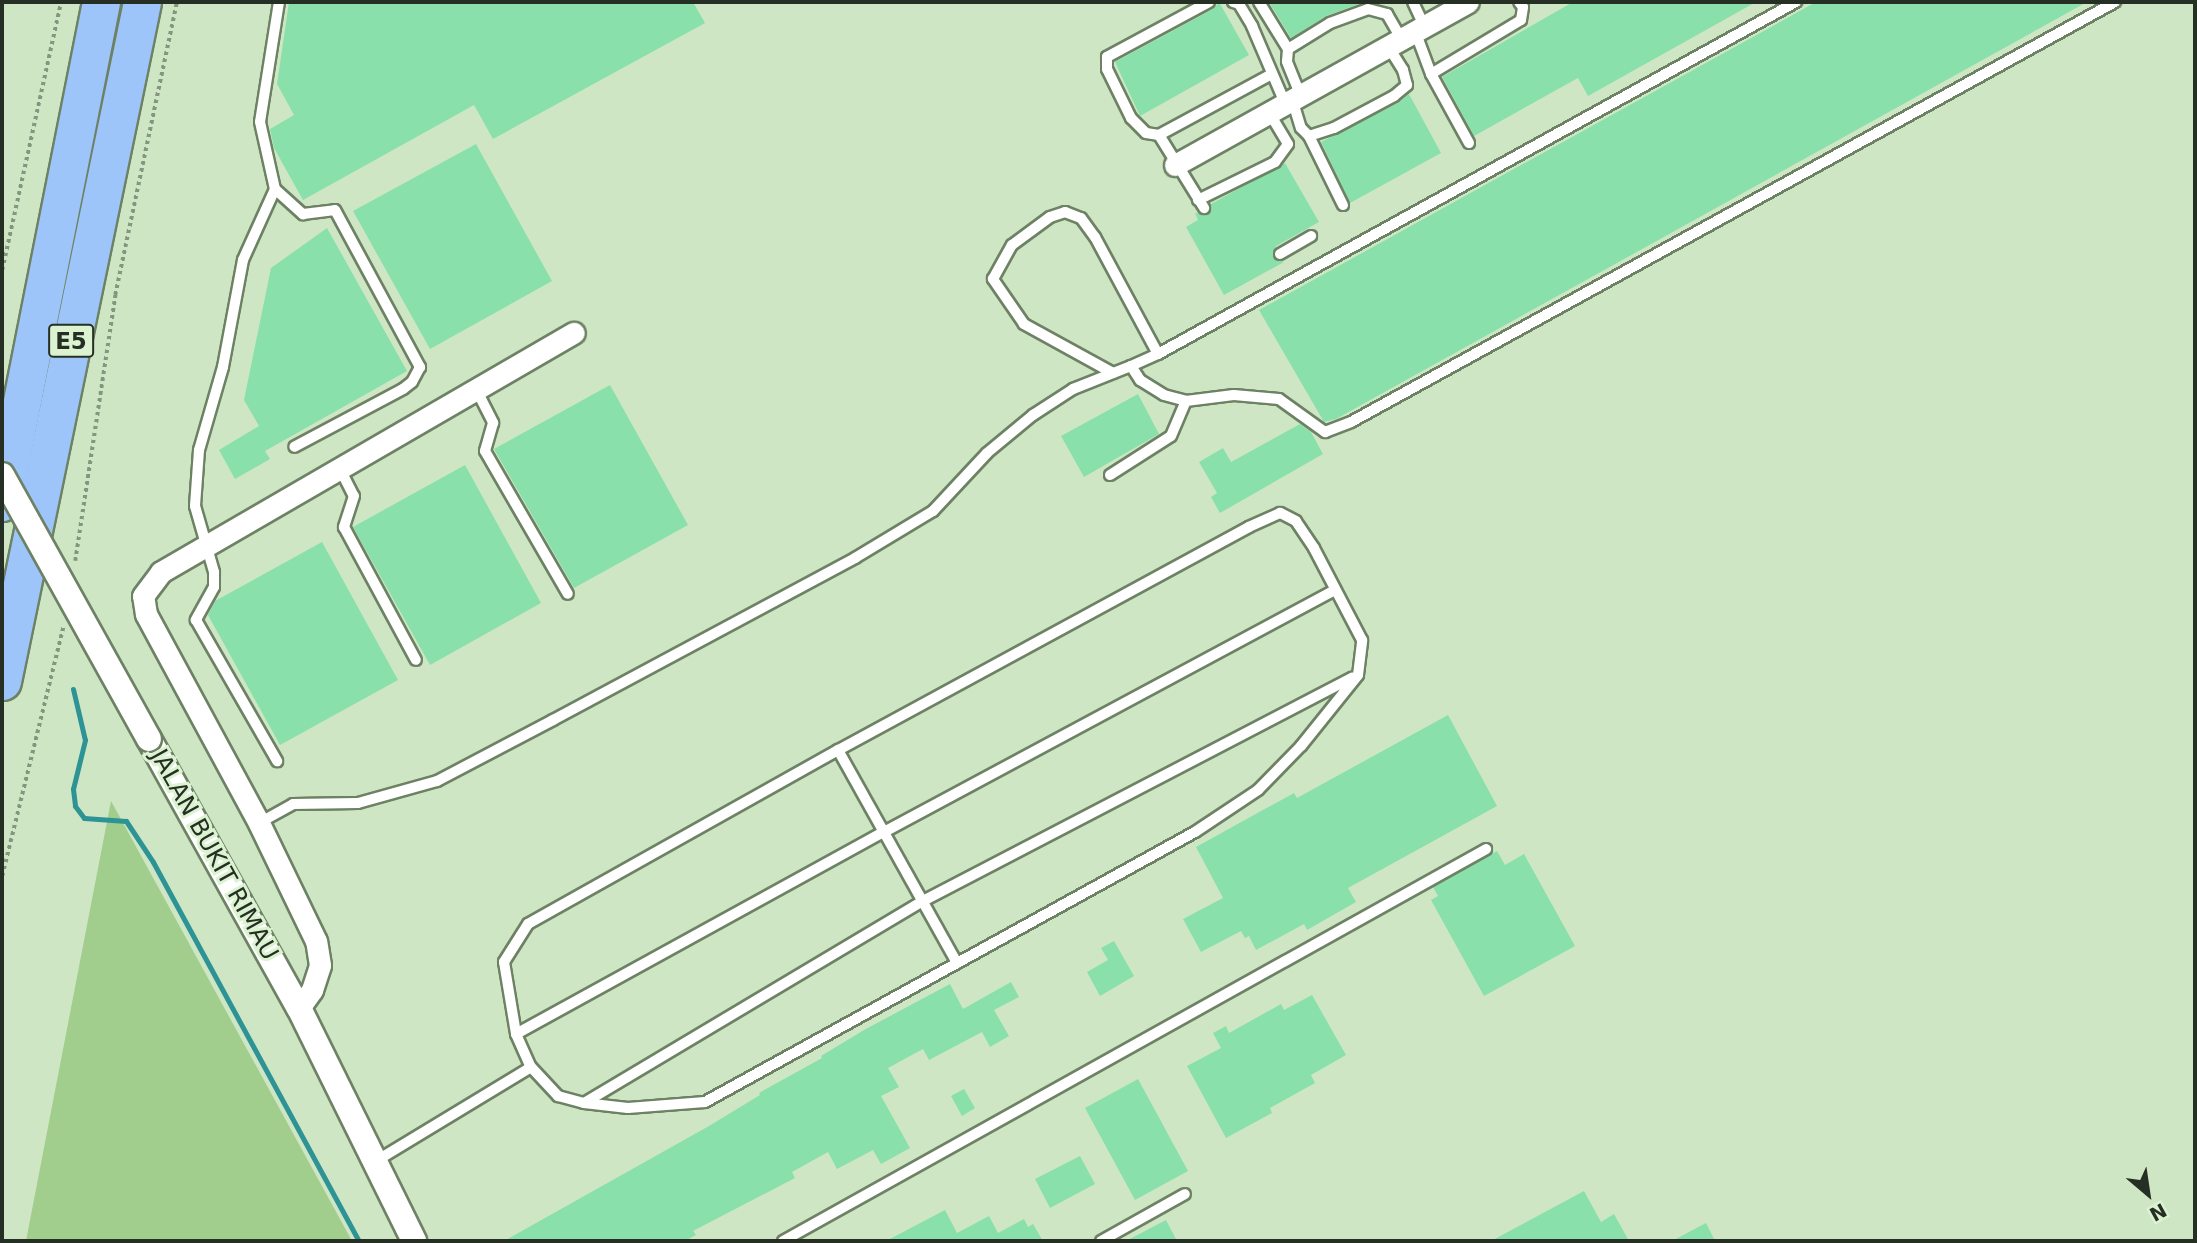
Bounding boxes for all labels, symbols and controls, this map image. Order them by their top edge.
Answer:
road number: E5 [46,322,96,360]
street label: JALAN BUKIT RIMAU [144,745,284,965]
north arrow [2113,1159,2183,1229]
text: N [2146,1199,2170,1226]

